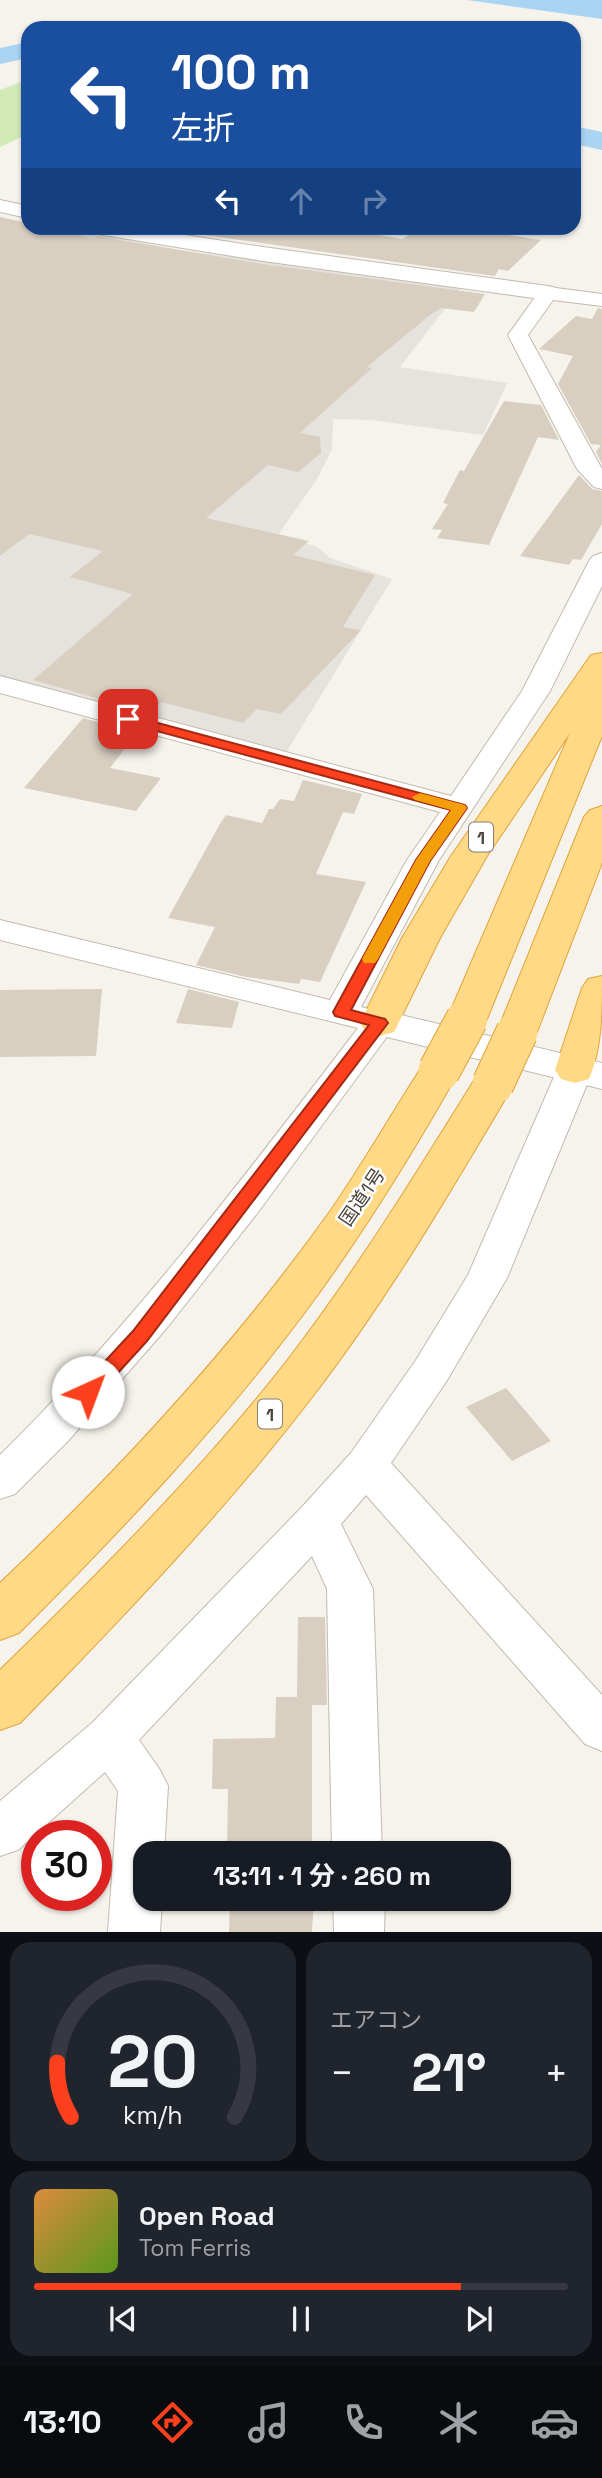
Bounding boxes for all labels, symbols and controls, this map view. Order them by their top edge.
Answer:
text: 100 m [171,41,311,103]
icon: left [56,49,147,140]
text: 左折 [171,108,235,148]
icon: left [209,182,247,220]
icon: ahead [282,182,320,220]
icon: right [355,182,393,220]
pin [98,689,158,749]
icon: arrive [109,700,147,738]
road number: 1 [469,822,493,852]
street label: 国道1号 [333,1163,391,1231]
position arrow [51,1355,125,1429]
road number: 1 [258,1400,282,1428]
speed limit sign: 30 [21,1820,112,1911]
text: 13:11 · 1 分 · 260 m [213,1859,431,1893]
text: エアコン [330,2005,422,2035]
text: 20 [108,2016,198,2109]
text: 21° [412,2040,486,2106]
text: − [330,2049,354,2097]
text: + [544,2049,568,2097]
text: km/h [123,2099,183,2131]
text: Open Road [139,2199,275,2233]
text: Tom Ferris [139,2233,251,2263]
icon: previous [104,2300,142,2338]
icon: pause [282,2300,320,2338]
icon: next [460,2300,498,2338]
icon: directions [148,2398,197,2447]
icon: music [244,2398,293,2447]
icon: phone [339,2398,388,2447]
icon: climate [434,2398,483,2447]
icon: car [530,2398,579,2447]
text: 13:10 [23,2402,102,2442]

